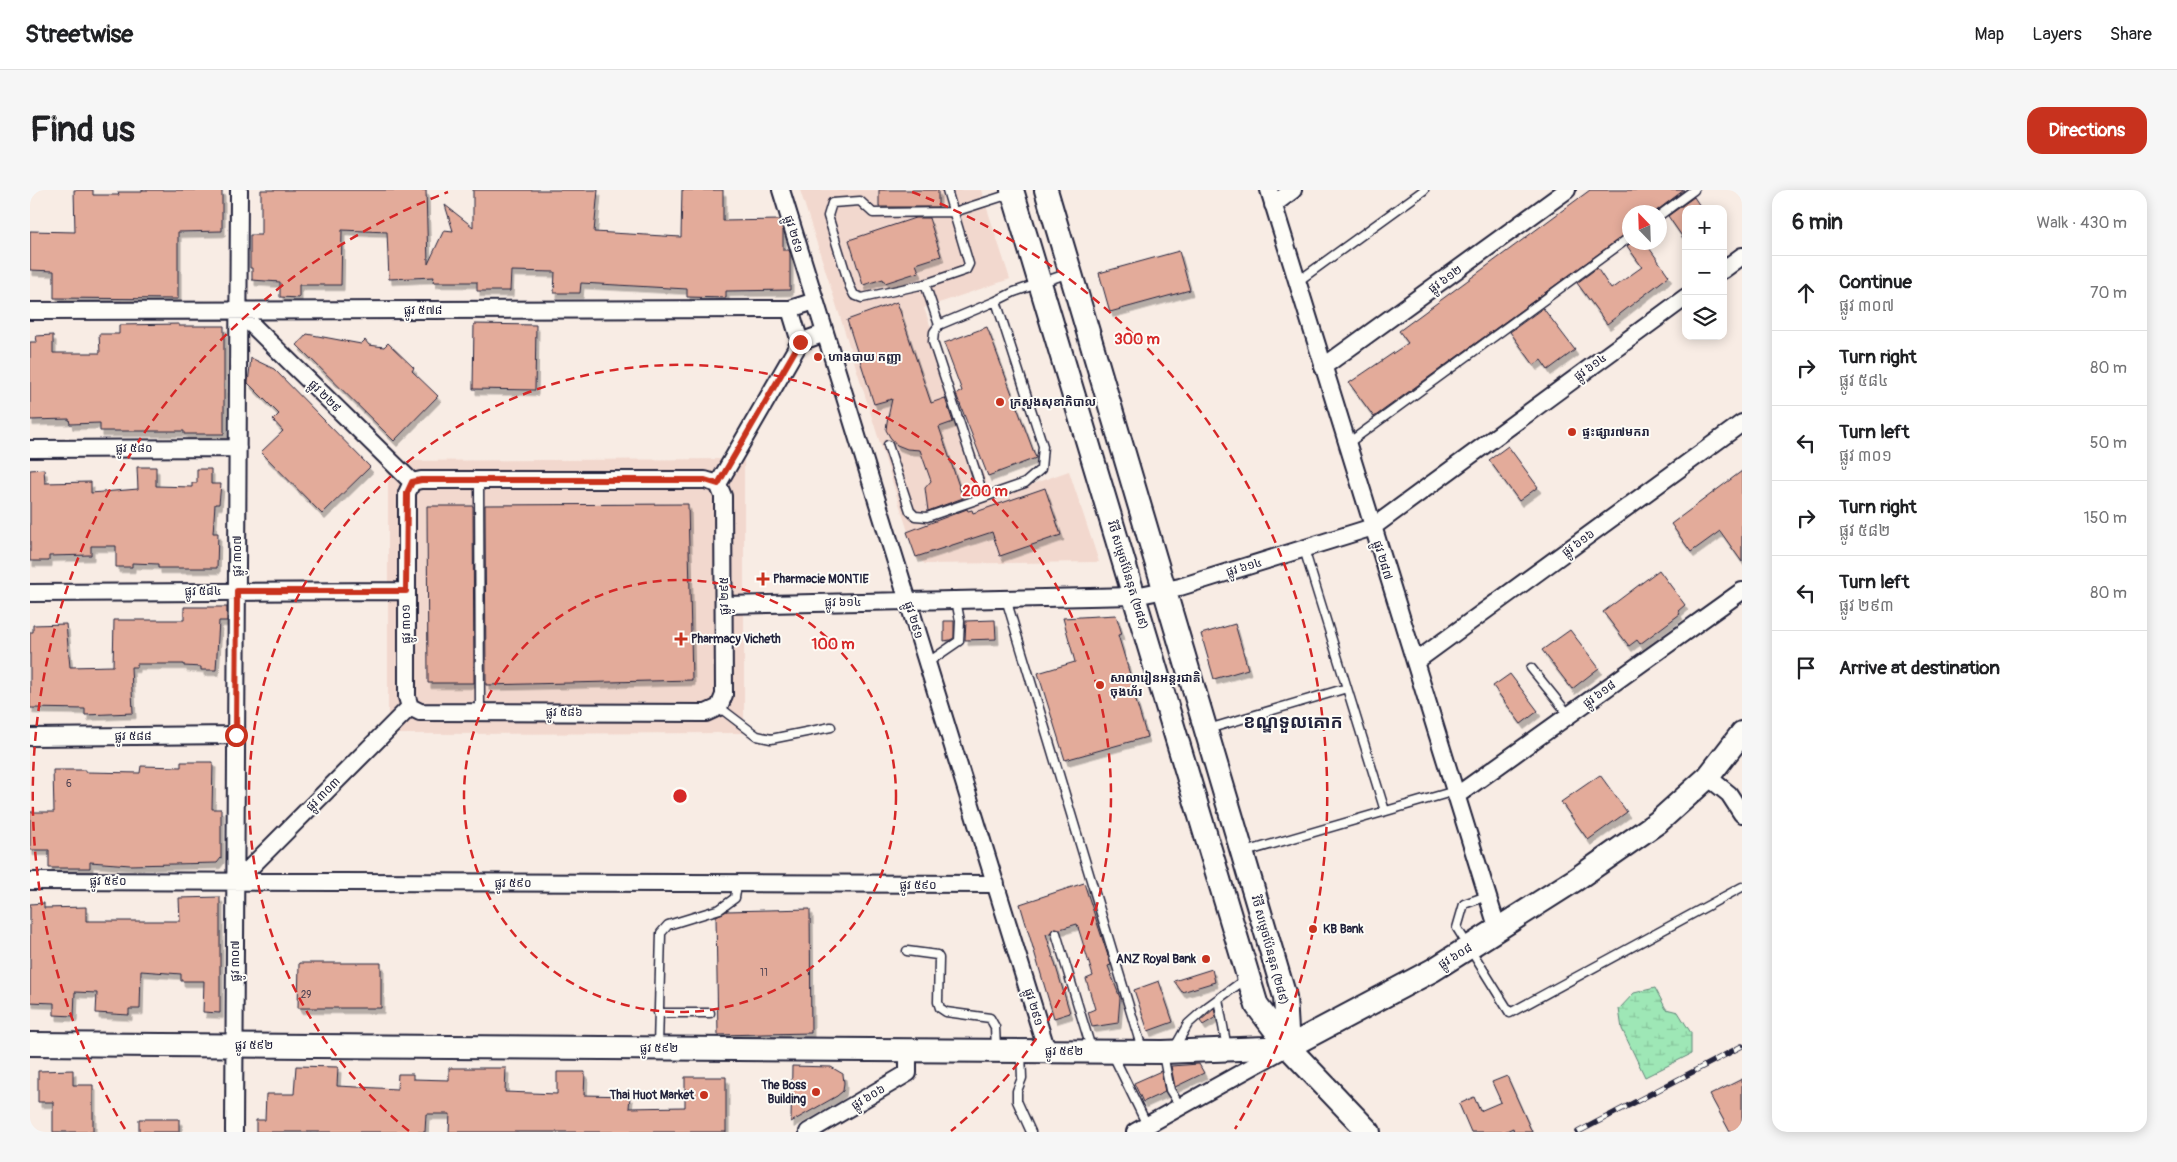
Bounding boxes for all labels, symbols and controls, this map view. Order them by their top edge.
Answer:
text: Streetwise [25,20,133,49]
text: Map [1975,23,2004,46]
text: Layers [2032,23,2082,46]
text: Share [2110,23,2152,46]
button: Directions [2027,107,2147,154]
text: Find us [30,108,135,152]
north arrow [1622,205,1667,250]
map controls [1682,205,1727,340]
button: + [1682,205,1727,250]
text: 6 min [1792,209,1843,236]
text: Walk · 430 m [2036,213,2127,233]
street label: ផ្លូវ ២៩១ [778,214,806,255]
button: − [1682,250,1727,295]
street label: ផ្លូវ ៦១២ [1425,262,1467,299]
text: Continue [1839,270,1912,294]
icon: ahead [1792,279,1820,307]
text: 70 m [2090,283,2127,303]
button: layers [1682,295,1727,340]
text: ផ្លូវ ៣០៧ [1839,296,1894,316]
street label: ផ្លូវ ៥៧៨ [404,303,442,321]
text: 300 m [1114,330,1160,349]
route end [789,331,812,354]
text: Turn right [1839,345,1917,369]
place label: ហាងបាយ កញ្ញា [828,350,901,365]
street label: ផ្លូវ ៦១៤ [1571,350,1611,386]
marker: ហាងបាយ កញ្ញា [812,351,824,363]
icon: right [1792,354,1820,382]
text: 80 m [2090,358,2127,378]
text: ផ្លូវ ៥៨៤ [1839,371,1888,391]
street label: ផ្លូវ ២២៩ [303,377,344,418]
place label: ក្រសួងសុខាភិបាល [1010,395,1096,410]
marker: ក្រសួងសុខាភិបាល [994,396,1006,408]
text: Turn left [1839,420,1909,444]
place label: ផ្ទះផ្សារ៧មករា [1582,425,1650,440]
marker: ផ្ទះផ្សារ៧មករា [1566,426,1578,438]
icon: left [1792,429,1820,457]
text: 50 m [2090,433,2127,453]
street label: ផ្លូវ ៥៨០ [116,441,153,459]
text: ផ្លូវ ៣០១ [1839,446,1892,466]
text: 200 m [962,482,1008,501]
text: Turn right [1839,495,1917,519]
icon: right [1792,504,1820,532]
text: 150 m [2083,508,2127,528]
street label: វិថី សម្តេចប៉ែននុត (២៨៩) [1104,519,1152,631]
text: ផ្លូវ ៥៨២ [1839,521,1890,541]
street label: ផ្លូវ ៦១៦ [1559,526,1599,562]
street label: ផ្លូវ ៣០៧ [230,535,248,577]
street label: ផ្លូវ ២៨៧ [1367,539,1396,582]
street label: ផ្លូវ ៦១៤ [1224,555,1265,582]
text: Turn left [1839,570,1909,594]
place label: Pharmacie MONTIE [773,572,870,587]
marker: Pharmacie MONTIE [757,573,769,585]
street label: ផ្លូវ ២៩៥ [717,577,735,615]
icon: left [1792,579,1820,607]
text: 80 m [2090,583,2127,603]
street label: ផ្លូវ ៥៨៤ [184,584,222,602]
street label: ផ្លូវ ៦១៤ [824,595,862,613]
text: ផ្លូវ ២៩៣ [1839,596,1894,616]
street label: ផ្លូវ ២៩១ [898,600,926,641]
street label: ផ្លូវ ៣០១ [399,604,417,644]
place label: Pharmacy Vicheth [691,632,781,647]
marker: Pharmacy Vicheth [675,633,687,645]
text: 100 m [812,635,854,654]
icon: arrive [1792,654,1820,682]
text: Arrive at destination [1839,656,2000,680]
place label: សាលារៀនអន្តរជាតិ ចុងហ័រ [1110,670,1201,700]
street label: ផ្លូវ ៦១៨ [1580,677,1620,713]
marker: សាលារៀនអន្តរជាតិ ចុងហ័រ [1094,679,1106,691]
street label: ផ្លូវ ៥៨៦ [546,705,583,723]
district label: ខណ្ឌទួលគោក [1243,711,1343,734]
route start [225,724,248,747]
street label: ផ្លូវ ៥៨៨ [115,729,152,747]
street label: ផ្លូវ ៣០៣ [303,774,345,816]
house number: 6 [66,778,72,790]
centre of rings [671,787,689,805]
street label: ផ្លូវ ៥៩០ [90,874,127,892]
street label: ផ្លូវ ៥៩០ [495,876,532,894]
street label: ផ្លូវ ៥៩០ [900,878,937,896]
street label: វិថី សម្តេចប៉ែននុត (២៨៩) [1248,893,1292,1006]
place label: KB Bank [1323,922,1364,937]
marker: KB Bank [1307,923,1319,935]
street label: ផ្លូវ ៣០៧ [228,940,246,982]
street label: ផ្លូវ ៦០៨ [1436,940,1476,975]
place label: ANZ Royal Bank [1116,952,1197,967]
marker: ANZ Royal Bank [1200,953,1212,965]
house number: 11 [760,967,768,979]
street label: ផ្លូវ ២៩១ [1018,987,1046,1028]
house number: 29 [301,989,311,1001]
street label: ផ្លូវ ៥៩២ [235,1038,273,1056]
street label: ផ្លូវ ៥៩២ [640,1041,678,1059]
street label: ផ្លូវ ៥៩២ [1045,1044,1083,1062]
place label: The Boss Building [760,1078,807,1107]
street label: ផ្លូវ ៦០៦ [849,1081,889,1116]
marker: The Boss Building [810,1086,822,1098]
place label: Thai Huot Market [609,1088,695,1103]
marker: Thai Huot Market [698,1089,710,1101]

